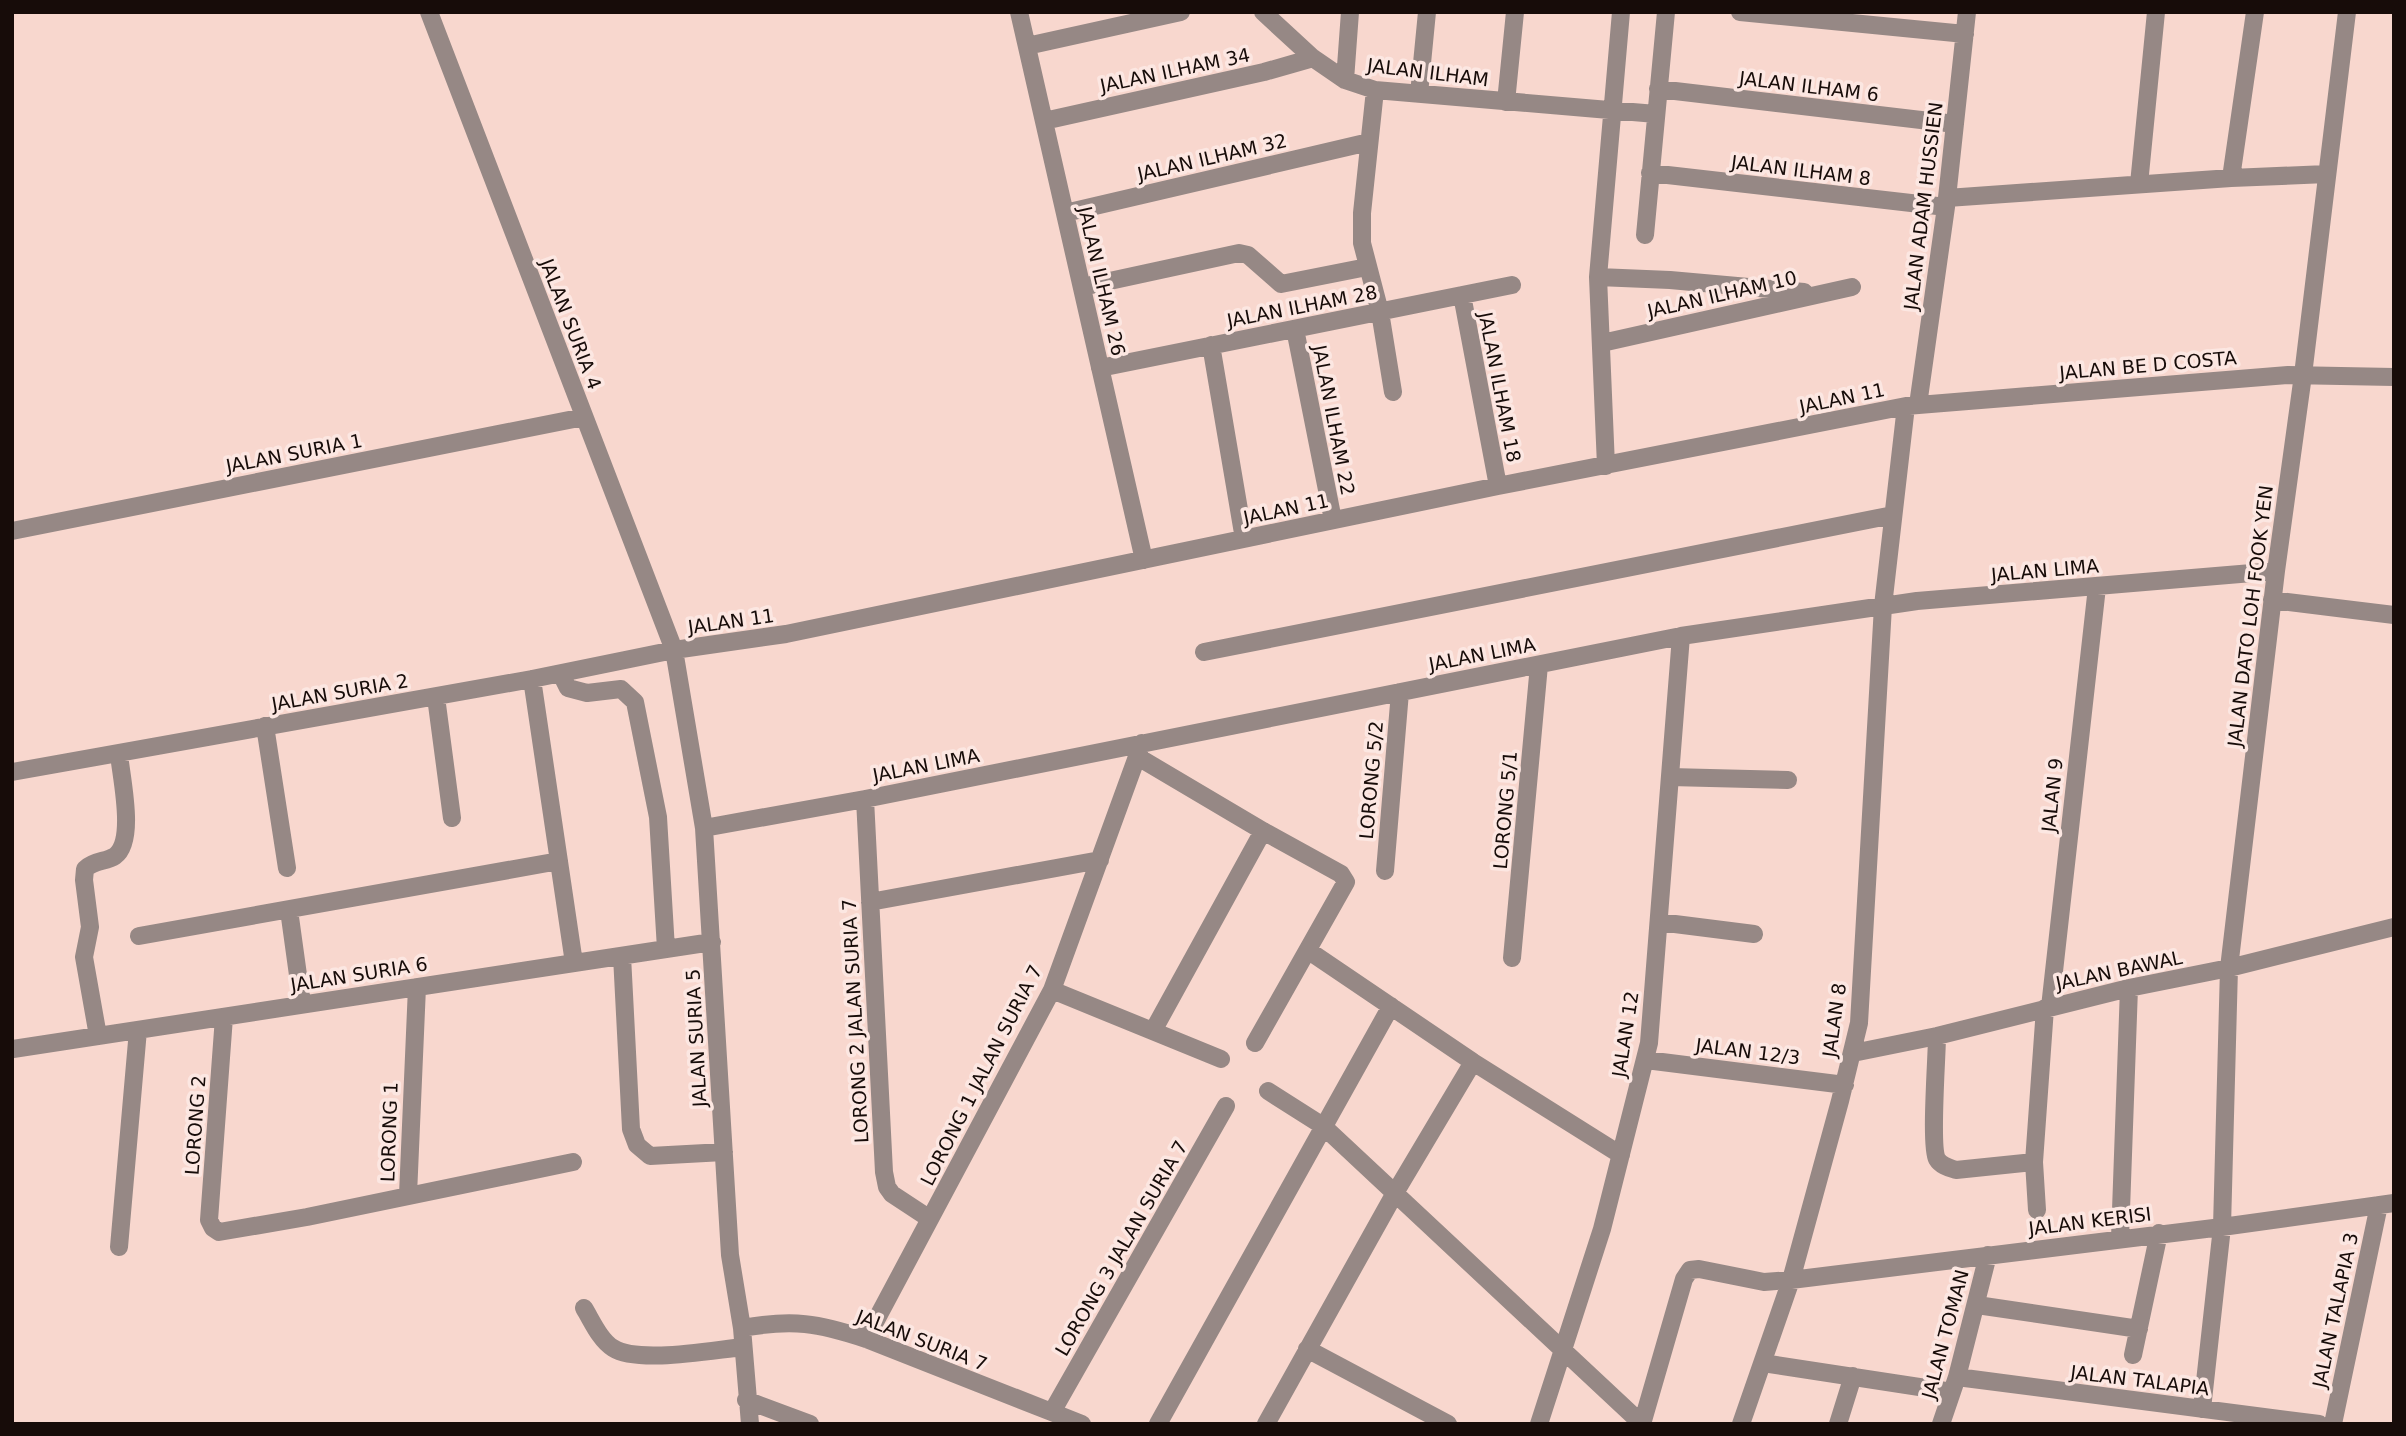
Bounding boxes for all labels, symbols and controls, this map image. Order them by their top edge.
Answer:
street label: JALAN ILHAM 34 [1097,43,1252,97]
street label: JALAN ILHAM [1365,54,1490,90]
street label: JALAN ILHAM 6 [1737,66,1880,105]
street label: JALAN ADAM HUSSIEN [1899,101,1947,312]
street label: JALAN ILHAM 32 [1134,129,1289,185]
street label: JALAN ILHAM 8 [1729,150,1872,189]
street label: JALAN ILHAM 26 [1074,203,1130,358]
street label: JALAN SURIA 4 [536,255,606,393]
street label: JALAN ILHAM 10 [1644,266,1799,322]
street label: JALAN ILHAM 28 [1224,281,1379,332]
street label: JALAN ILHAM 18 [1474,309,1525,464]
street label: JALAN ILHAM 22 [1308,342,1359,497]
street label: JALAN BE D COSTA [2058,346,2237,384]
street label: JALAN 11 [1796,378,1887,418]
street label: JALAN SURIA 1 [223,429,364,477]
street label: JALAN DATO LOH FOOK YEN [2223,484,2277,749]
street label: JALAN 11 [1240,489,1331,529]
street label: JALAN LIMA [1989,554,2100,586]
street label: JALAN 11 [686,604,775,638]
street label: JALAN LIMA [1426,633,1537,675]
street label: JALAN SURIA 2 [269,669,410,715]
street label: LORONG 5/2 [1355,720,1387,840]
street label: JALAN LIMA [870,744,981,786]
street label: LORONG 5/1 [1489,750,1521,870]
street label: JALAN 9 [2037,757,2067,834]
street label: LORONG 2 JALAN SURIA 7 [838,898,872,1144]
street label: JALAN BAWAL [2053,946,2185,994]
street label: JALAN SURIA 6 [288,952,429,996]
street label: LORONG 1 JALAN SURIA 7 [916,961,1046,1189]
street label: JALAN SURIA 5 [681,968,711,1109]
street label: JALAN 8 [1818,982,1850,1059]
street label: JALAN 12 [1607,989,1643,1080]
street label: JALAN 12/3 [1693,1034,1802,1068]
street label: LORONG 2 [181,1074,209,1176]
street label: LORONG 1 [376,1082,402,1182]
street label: LORONG 3 JALAN SURIA 7 [1050,1137,1192,1359]
street label: JALAN KERISI [2026,1203,2153,1240]
street label: JALAN TALAPIA 3 [2308,1231,2362,1390]
street label: JALAN TOMAN [1917,1267,1973,1402]
street label: JALAN SURIA 7 [853,1305,991,1375]
street label: JALAN TALAPIA [2068,1360,2211,1399]

